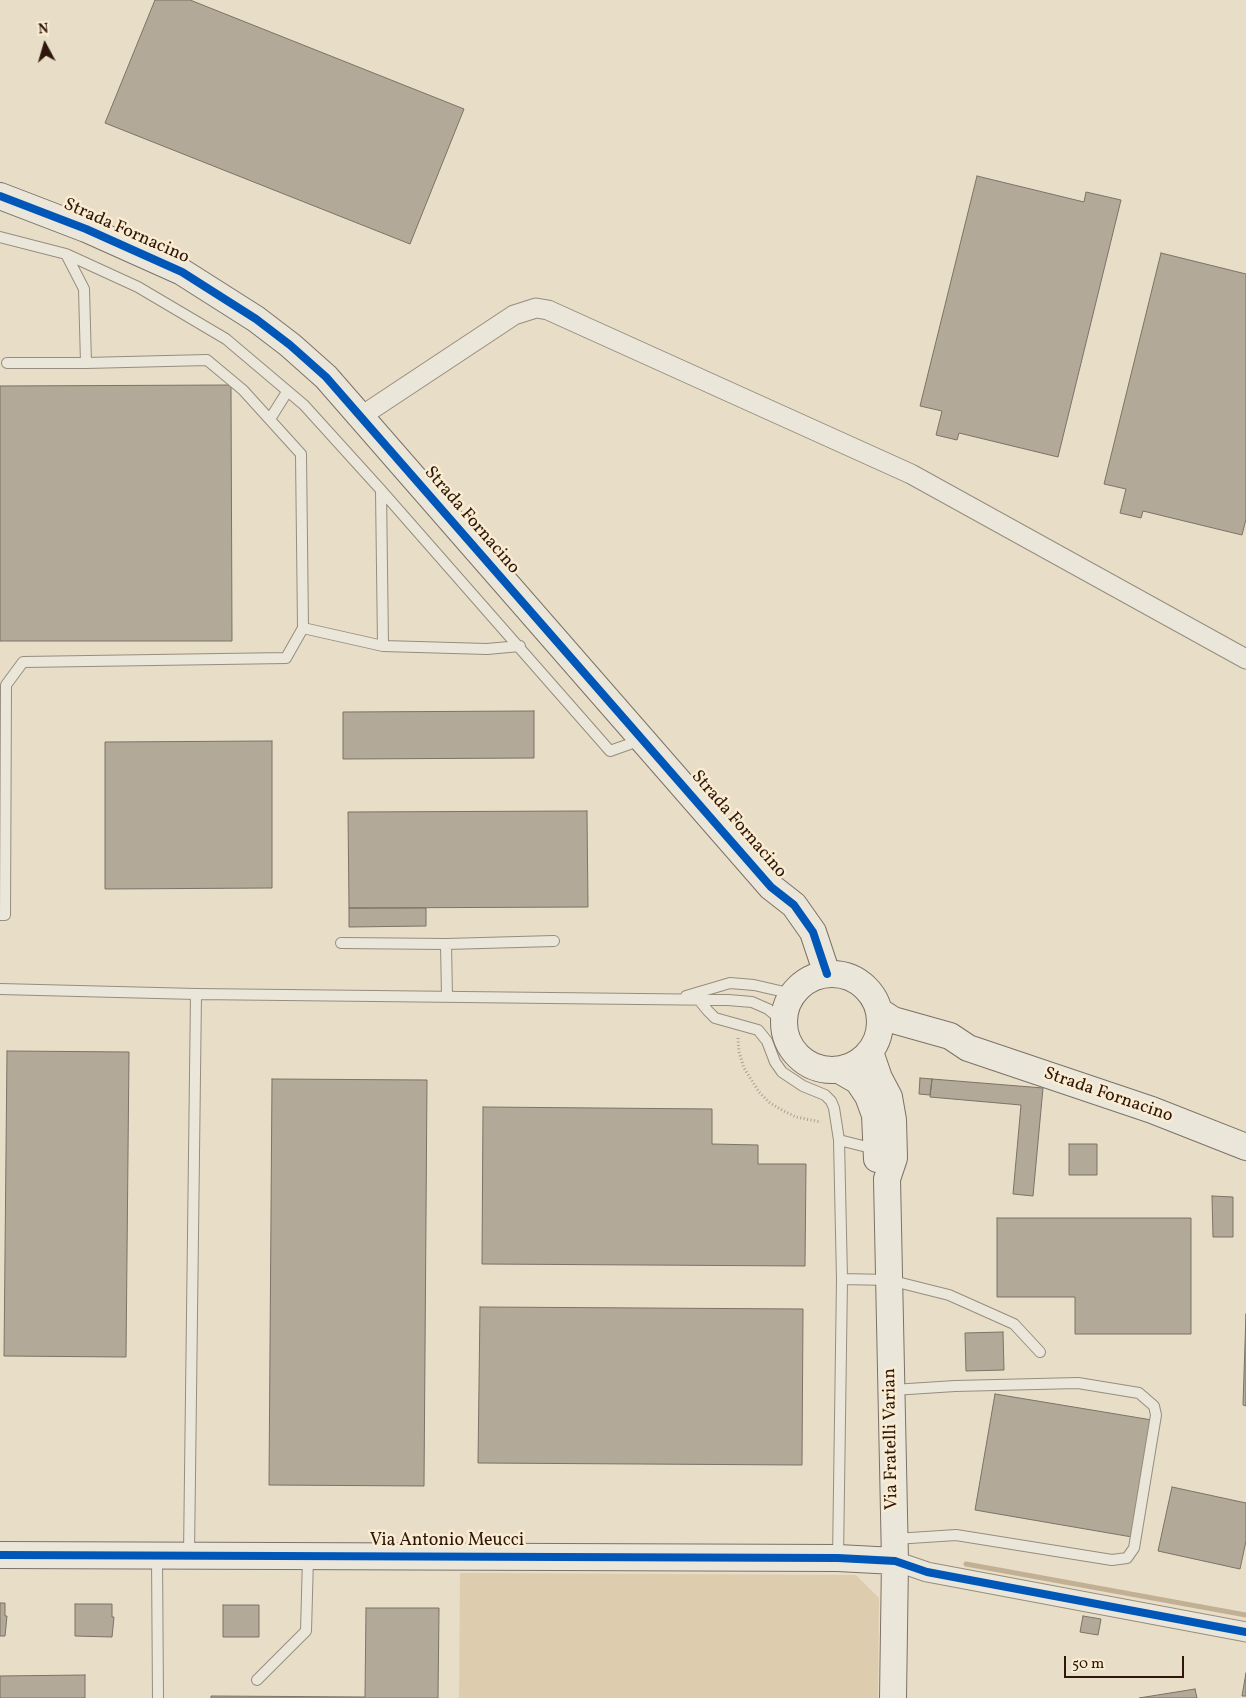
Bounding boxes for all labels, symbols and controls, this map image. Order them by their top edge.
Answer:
north arrow [20,20,70,70]
text: N [37,20,49,40]
street label: Strada Fornacino [60,195,192,269]
street label: Strada Fornacino [418,463,524,579]
street label: Strada Fornacino [685,767,791,883]
street label: Strada Fornacino [1041,1064,1175,1128]
street label: Via Fratelli Varian [880,1368,904,1510]
street label: Via Antonio Meucci [370,1531,524,1553]
scale bar [1066,1646,1186,1678]
text: 50 m [1072,1654,1104,1675]

